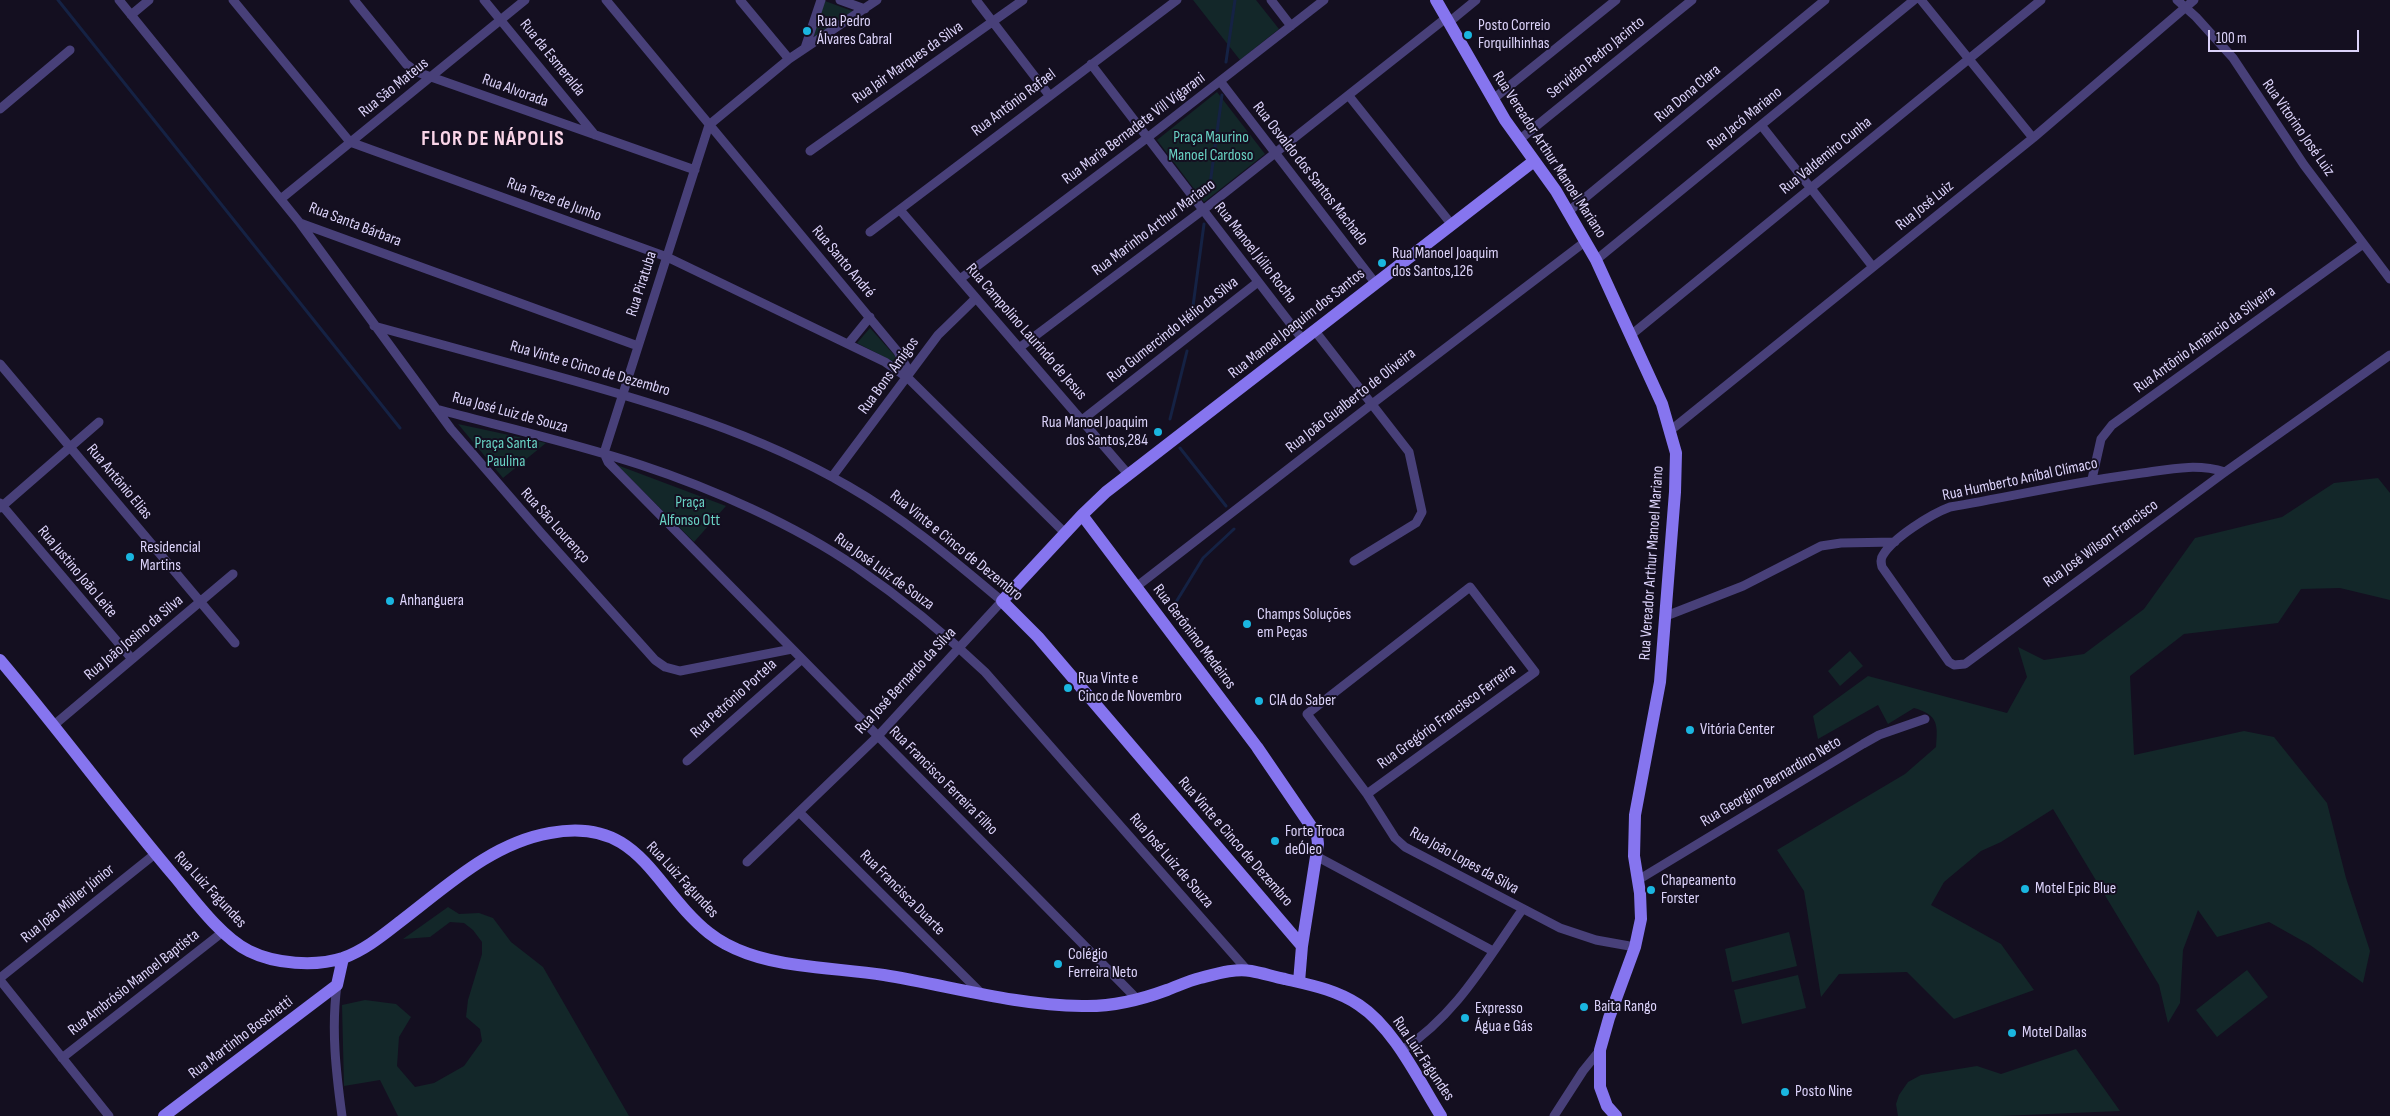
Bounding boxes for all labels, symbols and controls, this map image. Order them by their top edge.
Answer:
place label: Rua Pedro Álvares Cabral [817,12,892,50]
street label: Servidão Pedro Jacinto [1543,13,1649,103]
street label: Rua da Esmeralda [515,16,589,100]
place label: Posto Correio Forquilhinhas [1478,16,1550,54]
street label: Rua Jair Marques da Silva [849,18,967,108]
scale bar [2210,20,2361,52]
marker: Rua Pedro Álvares Cabral [801,25,813,37]
marker: Posto Correio Forquilhinhas [1462,29,1474,41]
text: 100 m [2216,29,2247,48]
street label: Rua São Mateus [355,54,433,122]
street label: Rua Dona Clara [1651,61,1725,127]
street label: Rua Antônio Rafael [968,65,1060,141]
street label: Rua Vereador Arthur Manoel Mariano [1488,68,1610,242]
street label: Rua Maria Bernadete Vill Vigarani [1059,69,1209,189]
street label: Rua Alvorada [479,70,551,112]
street label: Rua Vitorino José Luiz [2257,76,2339,180]
street label: Rua Jacó Mariano [1704,83,1786,155]
street label: Rua Osvaldo dos Santos Machado [1248,98,1372,250]
street label: Rua Valdemiro Cunha [1776,113,1876,199]
district label: FLOR DE NÁPOLIS [419,127,567,153]
park label: Praça Maurino Manoel Cardoso [1169,128,1253,166]
street label: Rua Treze de Junho [504,174,604,226]
street label: Rua Marinho Arthur Mariano [1089,175,1219,281]
street label: Rua José Luiz [1892,177,1958,235]
street label: Rua Santa Bárbara [306,199,404,251]
street label: Rua Manoel Júlio Rocha [1210,199,1300,307]
street label: Rua Santo André [807,222,879,302]
place label: Rua Manoel Joaquim dos Santos,126 [1392,244,1499,282]
street label: Rua Piratuba [622,249,662,319]
marker: Rua Manoel Joaquim dos Santos,126 [1376,257,1388,269]
street label: Rua Campolino Laurindo de Jesus [961,260,1091,404]
street label: Rua Manoel Joaquim dos Santos [1225,265,1369,383]
street label: Rua Gumercindo Hélio da Silva [1104,273,1242,387]
street label: Rua Antônio Amâncio da Silveira [2130,282,2280,398]
street label: Rua Bons Amigos [855,334,923,418]
street label: Rua Vinte e Cinco de Dezembro [508,337,672,401]
street label: Rua João Gualberto de Oliveira [1282,344,1420,458]
street label: Rua José Luiz de Souza [450,388,570,438]
place label: Rua Manoel Joaquim dos Santos,284 [1041,413,1148,451]
marker: Rua Manoel Joaquim dos Santos,284 [1152,426,1164,438]
park label: Praça Santa Paulina [474,434,538,472]
street label: Rua Antônio Elias [82,441,156,523]
street label: Rua Humberto Aníbal Clímaco [1941,454,2099,506]
street label: Rua Vereador Arthur Manoel Mariano [1636,465,1668,661]
street label: Rua São Lourenço [516,484,594,568]
street label: Rua Vinte e Cinco de Dezembro [886,486,1026,606]
park label: Praça Alfonso Ott [660,493,720,531]
street label: Rua José Wilson Francisco [2040,496,2162,592]
street label: Rua Justino João Leite [33,522,121,622]
street label: Rua José Luiz de Souza [830,529,938,615]
place label: Residencial Martins [140,538,201,576]
marker: Residencial Martins [124,551,136,563]
street label: Rua Gerônimo Medeiros [1148,581,1240,693]
street label: Rua João Josino da Silva [81,591,187,685]
place label: Anhanguera [400,591,464,611]
marker: Anhanguera [384,595,396,607]
place label: Champs Soluções em Peças [1257,605,1351,643]
marker: Champs Soluções em Peças [1241,618,1253,630]
street label: Rua José Bernardo da Silva [852,624,960,738]
street label: Rua Petrônio Portela [687,655,781,743]
street label: Rua Gregório Francisco Ferreira [1374,660,1520,774]
place label: Rua Vinte e Cinco de Novembro [1078,669,1182,707]
marker: Rua Vinte e Cinco de Novembro [1062,682,1074,694]
place label: CIA do Saber [1269,691,1336,711]
marker: CIA do Saber [1253,695,1265,707]
place label: Vitória Center [1700,720,1775,740]
street label: Rua Francisco Ferreira Filho [885,723,1001,839]
marker: Vitória Center [1684,724,1696,736]
street label: Rua Georgino Bernardino Neto [1697,732,1845,832]
street label: Rua Vinte e Cinco de Dezembro [1173,773,1297,911]
street label: Rua José Luiz de Souza [1125,810,1217,912]
place label: Forte Troca deÓleo [1285,822,1345,860]
street label: Rua João Lopes da Silva [1406,823,1522,899]
marker: Forte Troca deÓleo [1269,835,1281,847]
street label: Rua Luiz Fagundes [642,838,722,922]
street label: Rua Francisca Duarte [855,846,949,940]
street label: Rua Luiz Fagundes [170,848,250,932]
street label: Rua João Müller Júnior [17,860,119,948]
place label: Chapeamento Forster [1661,871,1736,909]
place label: Motel Epic Blue [2035,879,2116,899]
marker: Motel Epic Blue [2019,883,2031,895]
marker: Chapeamento Forster [1645,884,1657,896]
street label: Rua Ambrósio Manoel Baptista [65,926,203,1040]
place label: Colégio Ferreira Neto [1068,945,1138,983]
marker: Colégio Ferreira Neto [1052,958,1064,970]
street label: Rua Martinho Boschetti [185,992,297,1084]
place label: Baita Rango [1594,997,1657,1017]
place label: Expresso Água e Gás [1475,999,1533,1037]
marker: Baita Rango [1578,1001,1590,1013]
marker: Expresso Água e Gás [1459,1012,1471,1024]
street label: Rua Luiz Fagundes [1388,1013,1458,1105]
place label: Motel Dallas [2022,1023,2087,1043]
marker: Motel Dallas [2006,1027,2018,1039]
place label: Posto Nine [1795,1082,1852,1102]
marker: Posto Nine [1779,1086,1791,1098]

